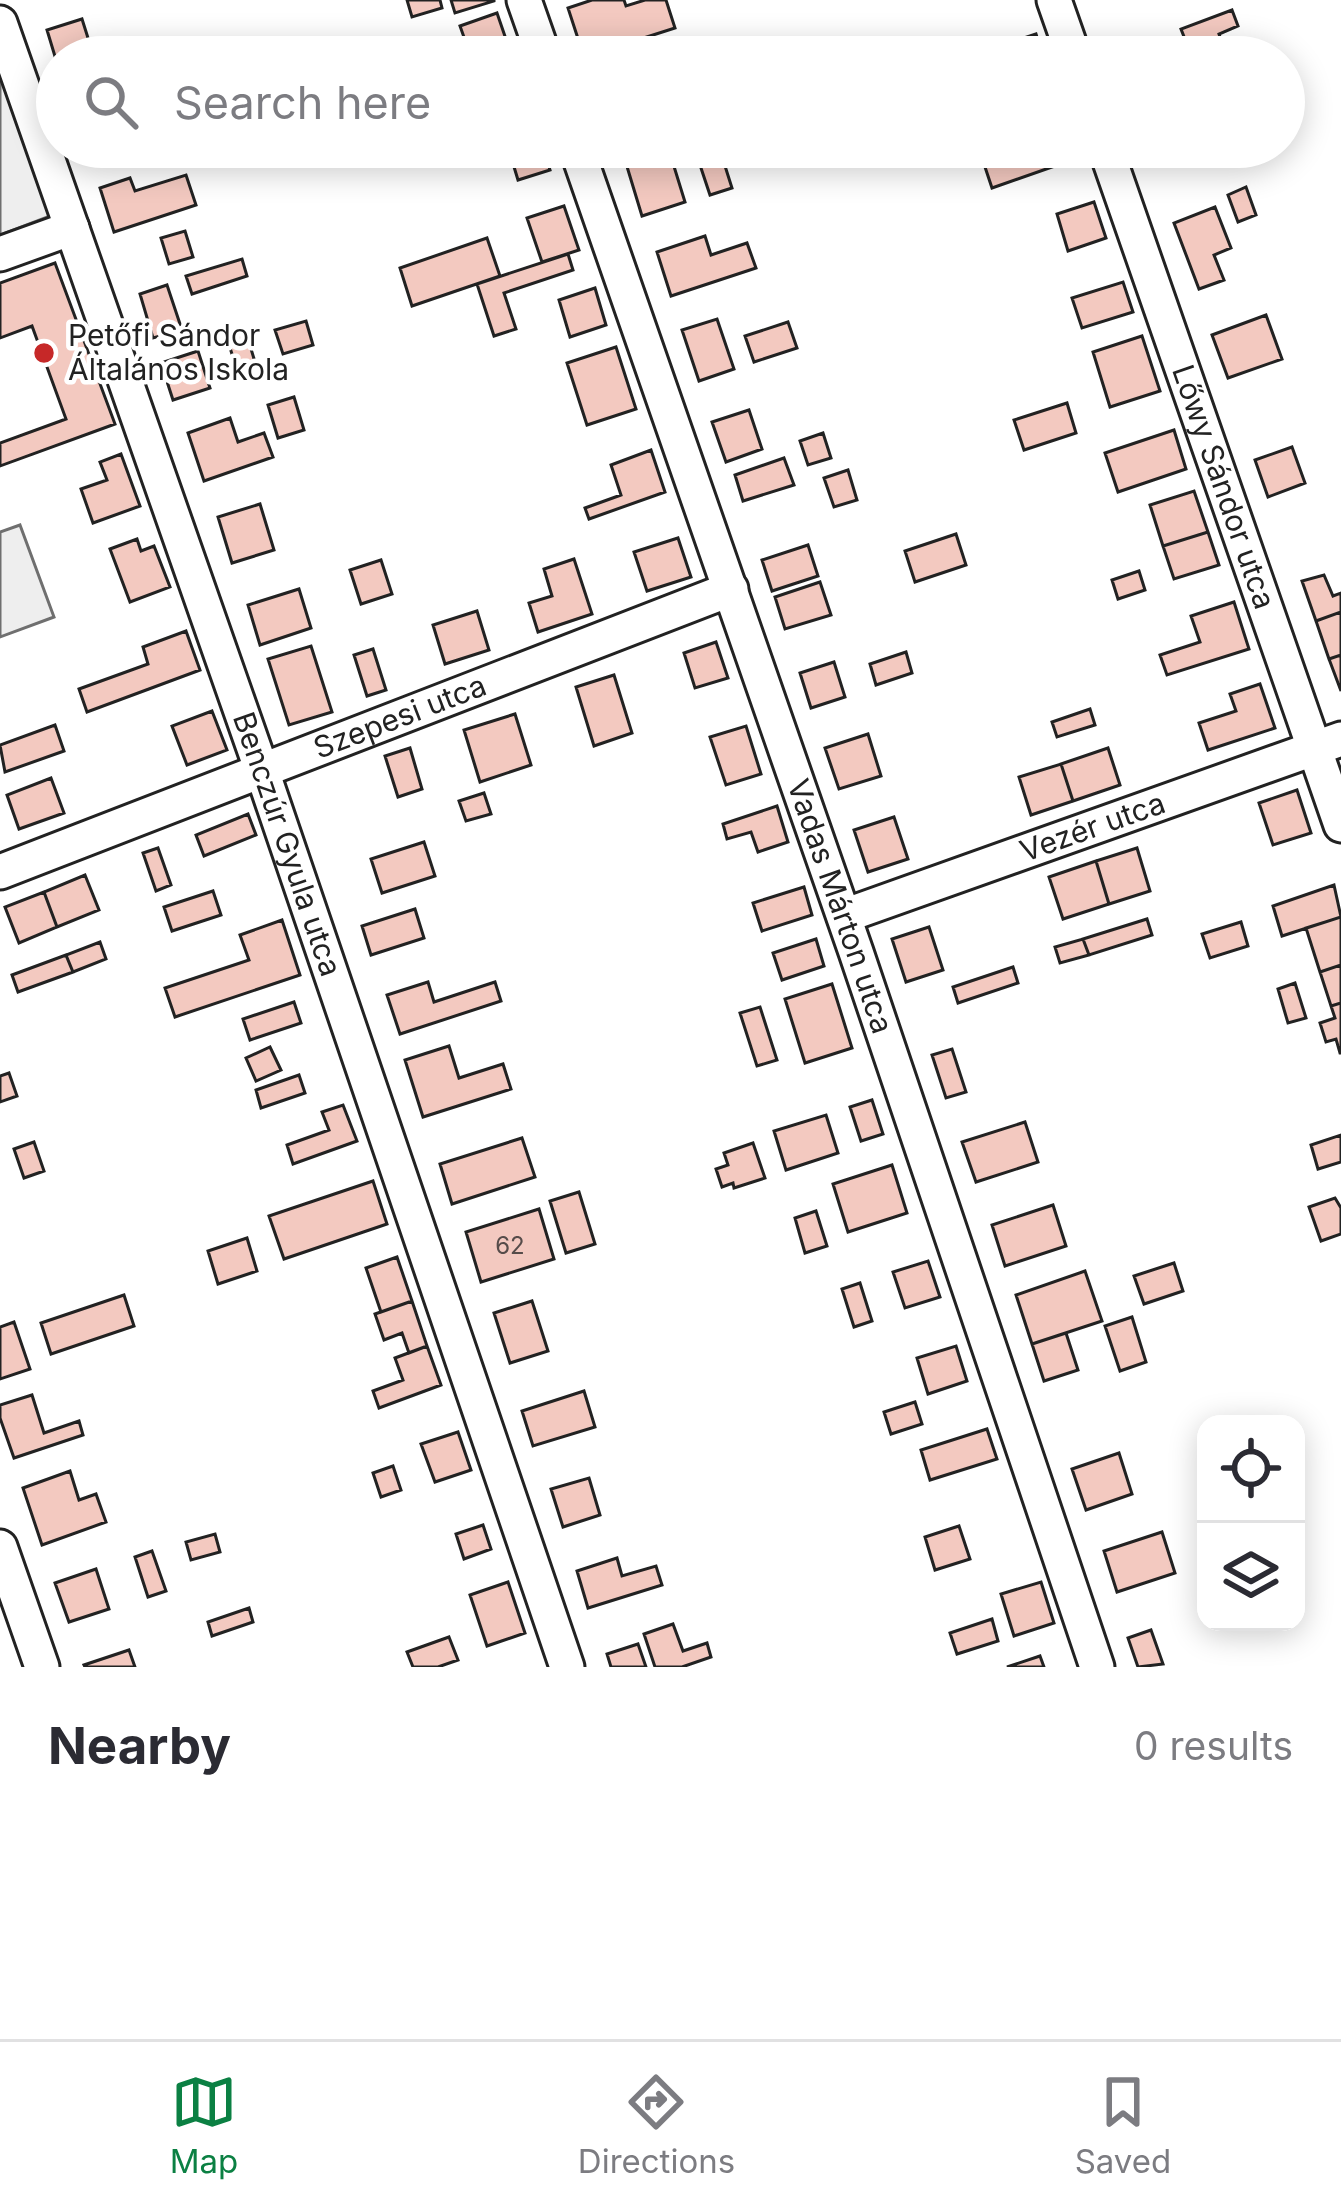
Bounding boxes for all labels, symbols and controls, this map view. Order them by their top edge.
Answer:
search box [36,36,1305,168]
icon: search [78,69,144,135]
text: Search here [174,75,431,130]
place label: Petőfi Sándor Általános Iskola [68,317,289,387]
marker: Petőfi Sándor Általános Iskola [31,340,57,366]
street label: Lőwy Sándor utca [1165,360,1283,613]
street label: Szepesi utca [308,667,491,766]
street label: Benczúr Gyula utca [226,707,350,981]
street label: Vadas Márton utca [780,774,901,1038]
street label: Vezér utca [1015,784,1170,869]
house number: 62 [495,1231,525,1260]
map controls [1197,1415,1305,1631]
button: locate [1197,1415,1305,1523]
button: layers [1197,1523,1305,1631]
text: Nearby [48,1715,231,1776]
text: 0 results [1134,1722,1293,1769]
tab: Map [170,2069,238,2181]
tab: Directions [578,2069,735,2181]
tab: Saved [1075,2069,1171,2181]

